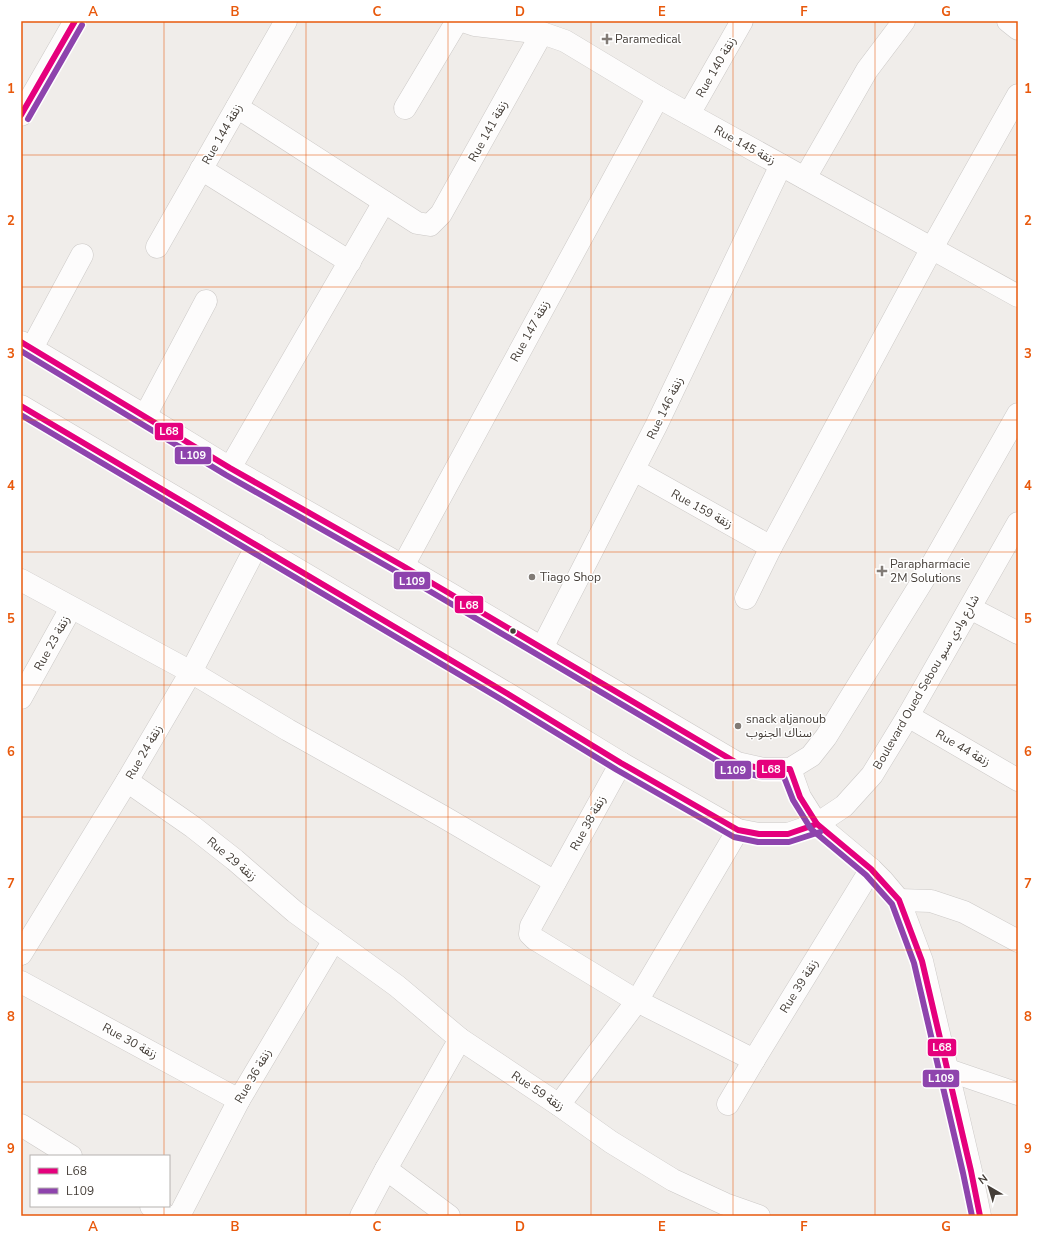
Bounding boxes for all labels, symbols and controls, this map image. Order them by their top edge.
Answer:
text: A [88,3,98,21]
text: B [231,3,240,21]
text: C [373,3,382,21]
text: D [515,3,525,21]
text: E [658,3,666,21]
text: F [800,3,808,21]
text: G [941,3,951,21]
place label: Paramedical [615,31,682,47]
marker: Paramedical [602,34,612,44]
street label: Rue 140 زنقة [692,34,740,100]
text: 1 [7,80,15,98]
text: 1 [1024,80,1032,98]
street label: Rue 141 زنقة [465,97,511,165]
street label: Rue 144 زنقة [198,101,246,167]
street label: Rue 145 زنقة [711,122,779,168]
text: 2 [7,212,15,230]
text: 2 [1024,212,1032,230]
street label: Rue 147 زنقة [507,297,553,365]
text: 3 [7,345,15,363]
text: 3 [1024,345,1032,363]
street label: Rue 146 زنقة [643,374,687,442]
line badge: L68 [154,422,184,441]
text: L68 [159,424,179,439]
line badge: L109 [174,446,212,465]
text: L109 [180,448,206,463]
text: 4 [7,477,15,495]
text: 4 [1024,477,1032,495]
street label: Rue 159 زنقة [668,486,736,532]
place label: Parapharmacie 2M Solutions [890,556,970,586]
marker: Parapharmacie 2M Solutions [877,566,887,576]
place label: Tiago Shop [540,569,601,585]
line badge: L109 [393,571,431,590]
marker: Tiago Shop [527,572,537,582]
text: L109 [399,574,425,589]
street label: Boulevard Oued Sebou شارع وادي سبو [869,592,984,773]
line badge: L68 [454,595,484,614]
text: L68 [459,598,479,613]
text: 5 [7,610,15,628]
text: 5 [1024,610,1032,628]
street label: Rue 23 زنقة [30,613,74,673]
unlabelled marker [508,626,518,636]
place label: snack aljanoub سناك الجنوب [746,711,826,741]
marker: snack aljanoub سناك الجنوب [733,721,743,731]
street label: Rue 24 زنقة [122,722,166,782]
street label: Rue 44 زنقة [933,726,993,770]
text: 6 [7,743,15,761]
text: 6 [1024,743,1032,761]
line badge: L68 [756,759,786,779]
line badge: L109 [714,760,752,780]
text: L68 [761,762,781,777]
text: L109 [720,763,746,778]
street label: Rue 38 زنقة [566,793,610,853]
street label: Rue 29 زنقة [204,833,260,885]
text: 7 [7,875,15,893]
text: 7 [1024,875,1032,893]
street label: Rue 39 زنقة [776,956,822,1016]
text: 8 [7,1008,15,1026]
text: 8 [1024,1008,1032,1026]
street label: Rue 30 زنقة [100,1019,160,1063]
line badge: L68 [927,1038,957,1057]
text: L68 [932,1040,952,1055]
street label: Rue 36 زنقة [231,1046,275,1106]
street label: Rue 59 زنقة [508,1067,568,1115]
line badge: L109 [922,1069,960,1088]
text: L109 [928,1071,954,1086]
text: 9 [7,1140,15,1158]
text: 9 [1024,1140,1032,1158]
legend [30,1155,170,1207]
text: L68 [66,1163,87,1179]
north arrow [969,1167,1009,1207]
text: N [975,1171,991,1188]
text: L109 [66,1183,94,1199]
text: A [88,1218,98,1236]
text: B [231,1218,240,1236]
text: C [373,1218,382,1236]
text: D [515,1218,525,1236]
text: E [658,1218,666,1236]
text: F [800,1218,808,1236]
text: G [941,1218,951,1236]

